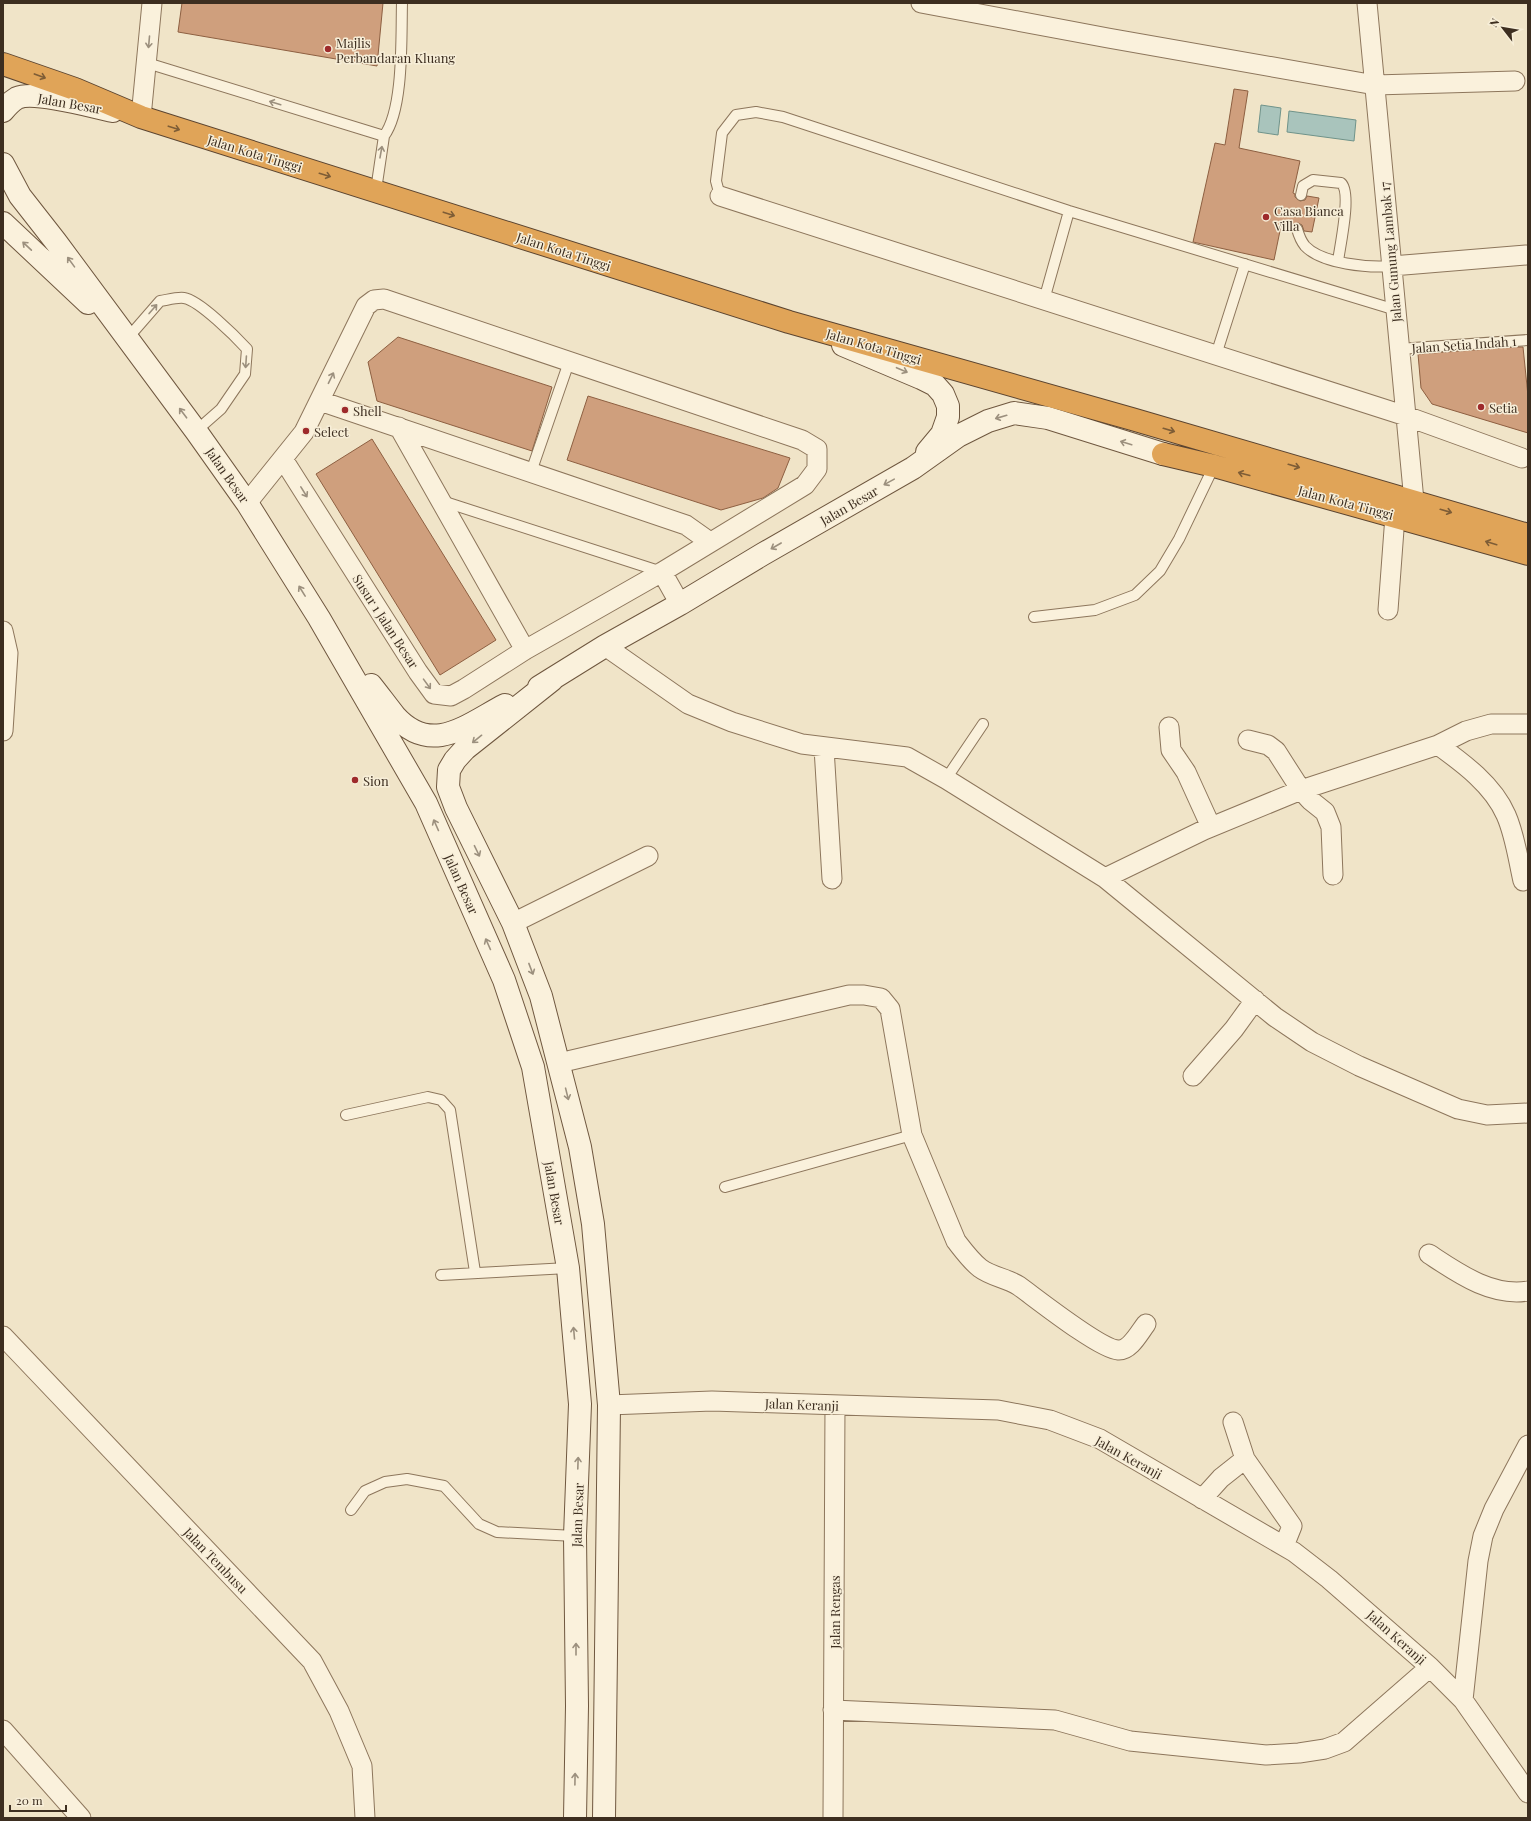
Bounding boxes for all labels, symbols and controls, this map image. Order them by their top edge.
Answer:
north arrow [1483,8,1523,48]
text: N [1486,15,1503,30]
place label: Majlis Perbandaran Kluang [336,34,455,66]
one-way arrow [145,35,153,48]
marker: Majlis Perbandaran Kluang [323,44,333,54]
one-way arrow [33,73,45,81]
street label: Jalan Besar [36,89,103,117]
one-way arrow [269,99,282,106]
one-way arrow [167,125,180,132]
street label: Jalan Kota Tinggi [205,130,305,176]
one-way arrow [377,146,385,159]
one-way arrow [318,172,331,179]
street label: Jalan Gunung Lambak 17 [1375,180,1405,324]
place label: Casa Bianca Villa [1273,202,1344,234]
one-way arrow [442,211,455,218]
marker: Casa Bianca Villa [1261,212,1271,222]
street label: Jalan Kota Tinggi [514,227,613,274]
one-way arrow [22,241,32,250]
one-way arrow [67,257,75,268]
one-way arrow [148,304,157,315]
street label: Jalan Kota Tinggi [824,324,924,368]
street label: Jalan Setia Indah 1 [1410,332,1517,356]
one-way arrow [242,355,249,368]
one-way arrow [895,367,907,374]
one-way arrow [328,373,335,385]
place label: Setia [1489,399,1518,416]
place label: Shell [353,402,382,419]
marker: Setia [1476,402,1486,412]
marker: Shell [340,405,350,415]
one-way arrow [179,408,187,419]
one-way arrow [995,414,1008,421]
place label: Select [314,423,349,440]
marker: Select [301,426,311,436]
one-way arrow [1162,427,1175,434]
one-way arrow [1121,438,1133,446]
street label: Jalan Besar [202,443,254,506]
one-way arrow [1287,463,1300,470]
one-way arrow [1238,470,1251,477]
one-way arrow [883,478,895,486]
street label: Jalan Besar [816,481,881,529]
street label: Jalan Kota Tinggi [1295,481,1396,523]
one-way arrow [300,486,308,498]
one-way arrow [1439,508,1452,515]
one-way arrow [1484,539,1497,546]
one-way arrow [770,543,782,551]
street label: Susur 1 Jalan Besar [349,571,423,672]
one-way arrow [298,585,307,596]
one-way arrow [423,678,431,689]
one-way arrow [472,735,483,744]
place label: Sion [363,772,389,789]
marker: Sion [350,775,360,785]
one-way arrow [431,820,439,832]
one-way arrow [474,845,482,857]
street label: Jalan Besar [441,850,483,917]
one-way arrow [484,939,491,951]
one-way arrow [527,963,535,975]
one-way arrow [564,1087,571,1100]
street label: Jalan Besar [541,1159,569,1226]
one-way arrow [570,1327,578,1340]
street label: Jalan Keranji [764,1394,839,1414]
street label: Jalan Keranji [1092,1431,1166,1482]
one-way arrow [574,1457,582,1470]
street label: Jalan Besar [567,1482,587,1548]
street label: Jalan Tembusu [180,1523,252,1597]
street label: Jalan Rengas [826,1575,843,1650]
street label: Jalan Keranji [1363,1605,1430,1668]
one-way arrow [572,1643,580,1656]
one-way arrow [572,1773,579,1786]
scale bar [10,1787,66,1813]
text: 20 m [16,1792,43,1808]

